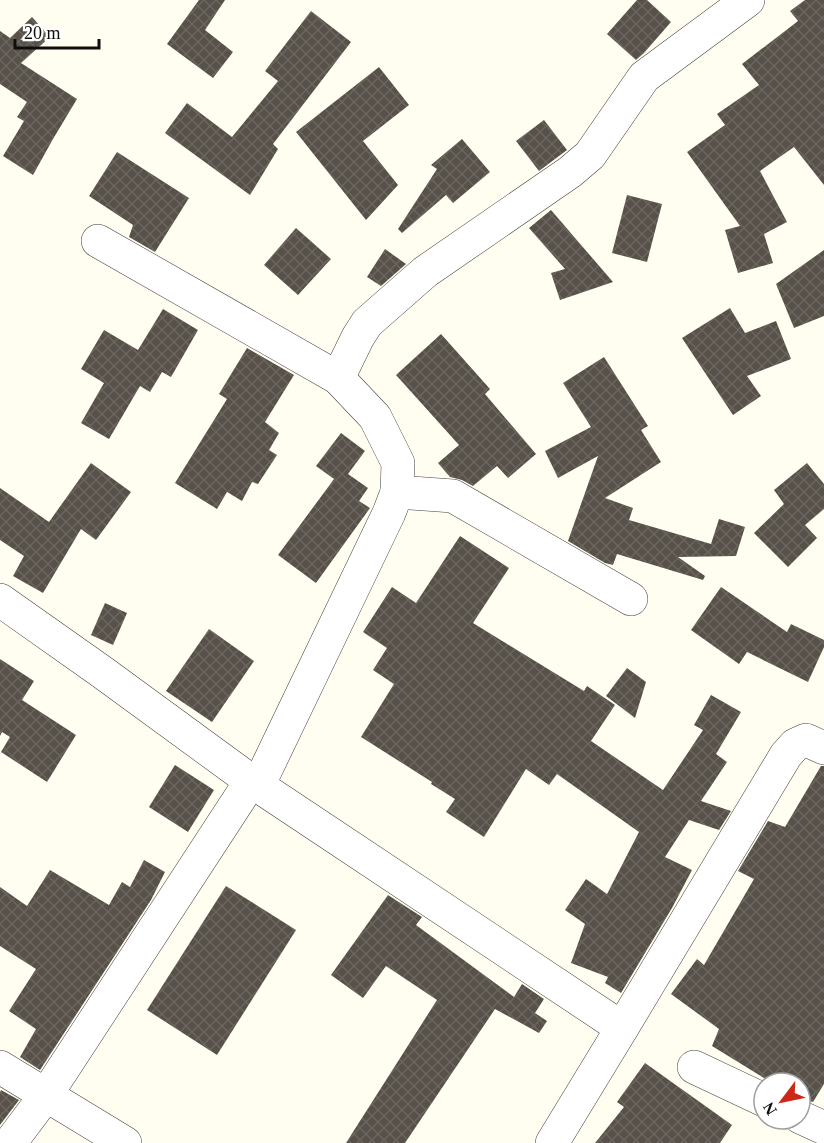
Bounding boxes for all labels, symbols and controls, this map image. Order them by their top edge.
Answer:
scale bar [15,12,99,50]
text: 20 m [24,23,61,43]
north arrow [752,1071,812,1131]
text: N [759,1099,780,1118]

